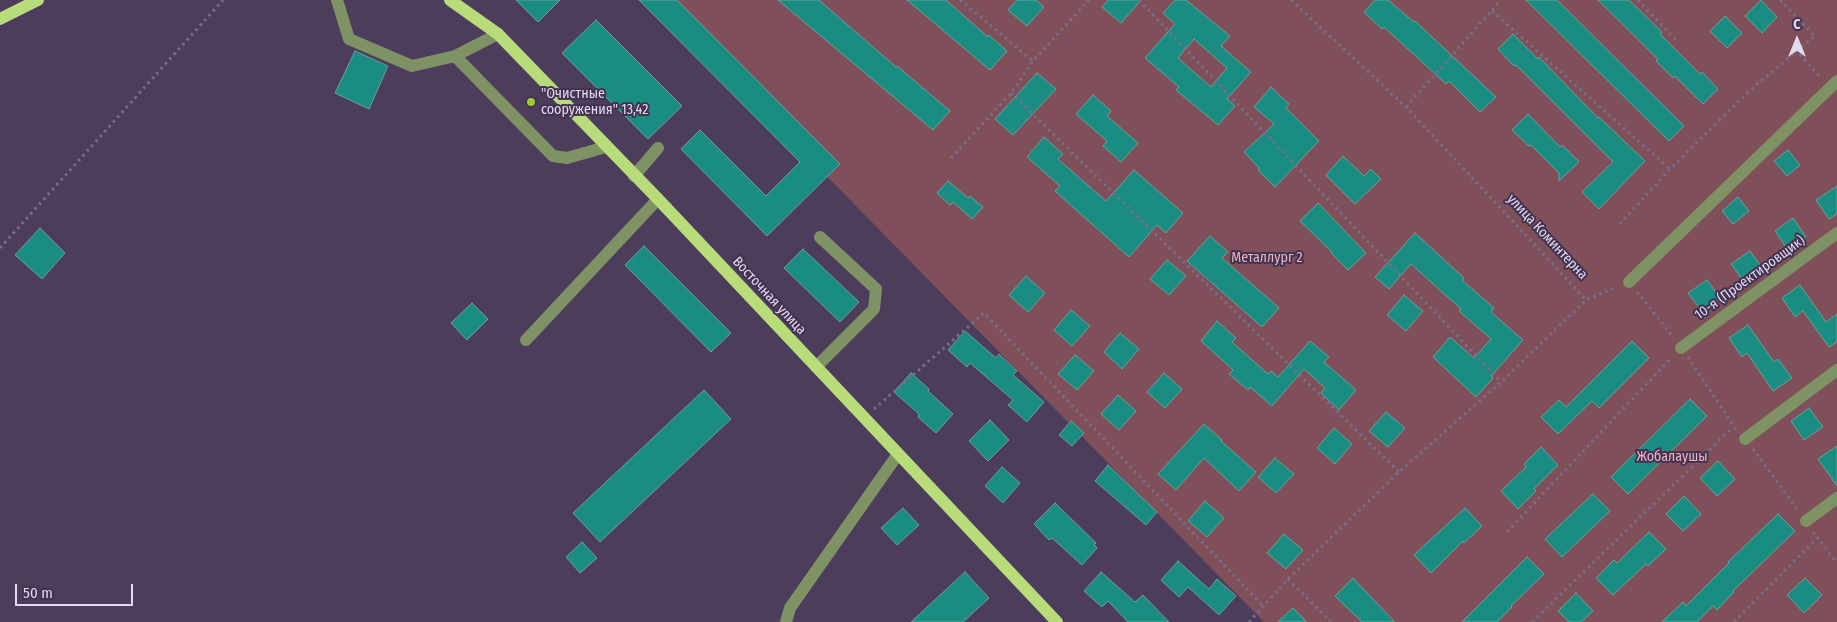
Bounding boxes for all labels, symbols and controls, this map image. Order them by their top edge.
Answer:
north arrow [1772,15,1822,65]
text: С [1793,16,1801,33]
place label: "Очистные сооружения" 13,42 [541,86,648,118]
marker: "Очистные сооружения" 13,42 [525,96,537,108]
street label: улица Коминтерна [1503,191,1591,283]
street label: 10-я (Проектировщик) [1692,232,1808,324]
park label: Металлург 2 [1231,250,1303,266]
street label: Восточная улица [729,254,809,338]
park label: Жобалаушы [1637,449,1707,465]
scale bar [18,574,135,606]
text: 50 m [23,584,53,602]

